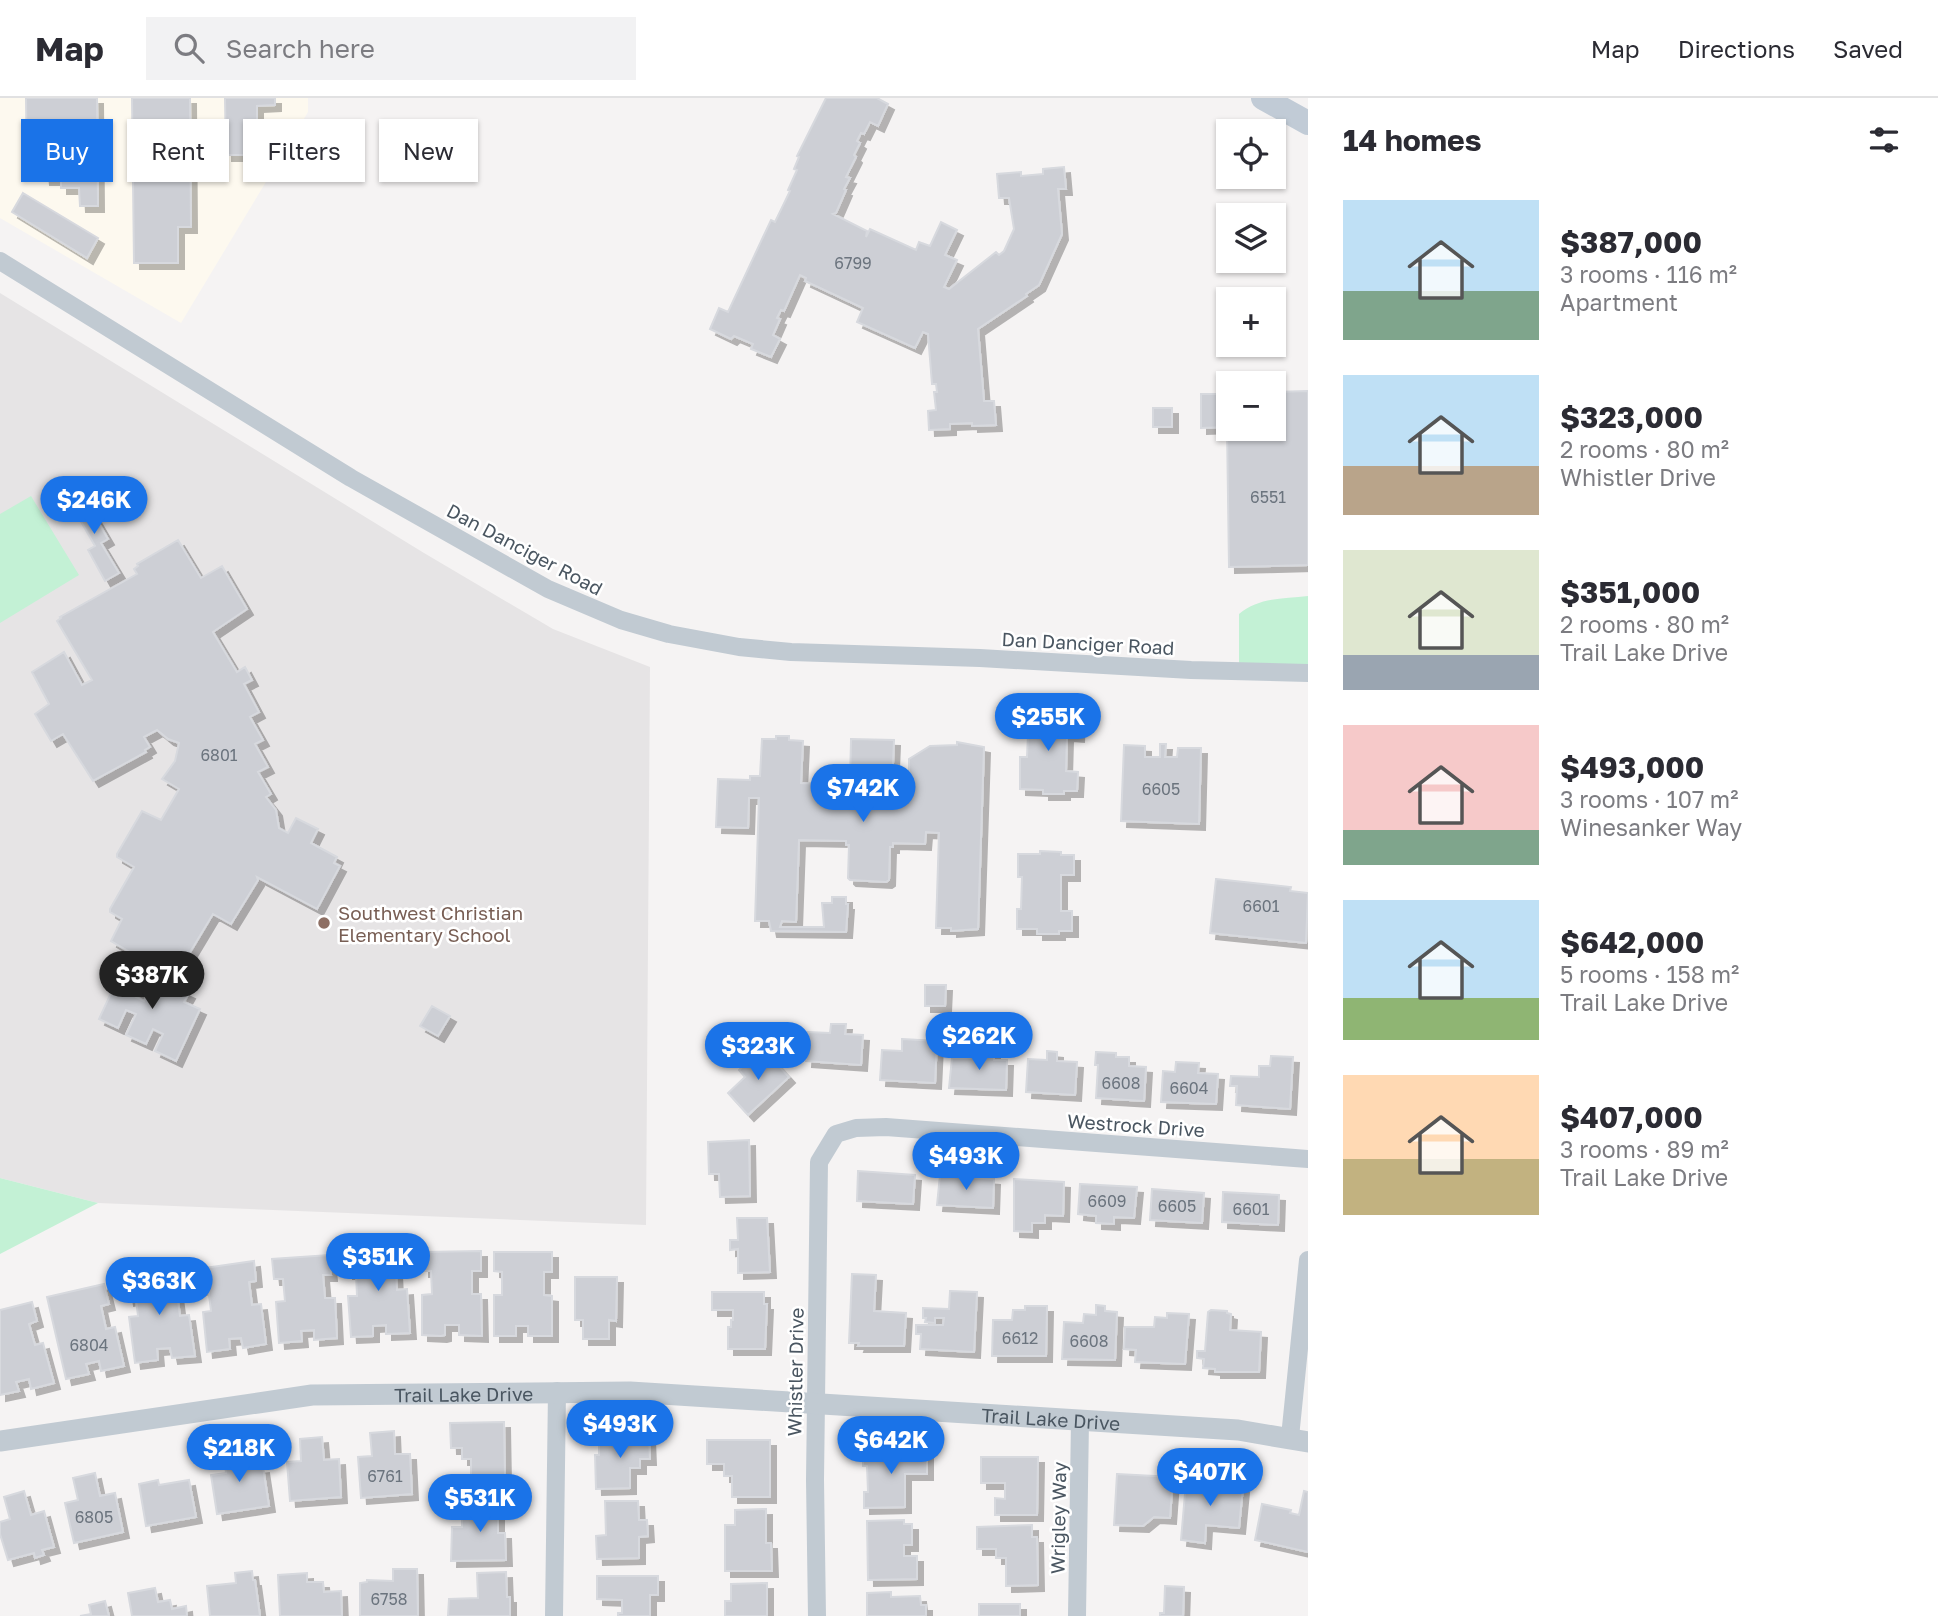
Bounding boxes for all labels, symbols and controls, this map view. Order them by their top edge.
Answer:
search box [146,17,636,80]
text: Map [35,29,104,68]
icon: search [170,29,208,67]
text: Search here [226,33,375,64]
text: Map [1591,34,1640,63]
text: Directions [1678,34,1795,63]
text: Saved [1833,34,1903,63]
chip: Buy [21,119,113,182]
chip: Rent [127,119,229,182]
chip: Filters [243,119,365,182]
chip: New [379,119,478,182]
map controls [1216,119,1286,441]
button: locate [1216,119,1286,189]
icon: filters [1865,121,1903,159]
text: 14 homes [1343,122,1482,158]
button: layers [1216,203,1286,273]
text: $387,000 [1560,224,1702,260]
icon: home [1399,228,1483,312]
house number: 6799 [834,253,872,273]
text: 3 rooms · 116 m² [1560,260,1737,288]
button: + [1216,287,1286,357]
text: Apartment [1560,288,1678,316]
button: − [1216,371,1286,441]
text: $323,000 [1560,399,1703,435]
icon: home [1399,403,1483,487]
text: 2 rooms · 80 m² [1560,435,1729,463]
text: Whistler Drive [1560,463,1716,491]
pin: $246K [45,476,143,536]
text: $246K [56,485,132,513]
house number: 6551 [1250,487,1286,507]
street label: Dan Danciger Road [443,498,607,600]
text: $351,000 [1560,574,1700,610]
icon: home [1399,578,1483,662]
text: 2 rooms · 80 m² [1560,610,1729,638]
street label: Dan Danciger Road [1001,627,1175,659]
text: Trail Lake Drive [1560,638,1728,666]
pin: $255K [999,694,1097,753]
text: $255K [1011,702,1085,730]
house number: 6801 [200,745,238,765]
text: $493,000 [1560,749,1704,785]
icon: home [1399,753,1483,837]
pin: $742K [814,764,912,824]
text: $742K [826,773,900,801]
house number: 6605 [1142,779,1180,799]
text: 3 rooms · 107 m² [1560,785,1738,813]
text: Winesanker Way [1560,813,1742,841]
house number: 6601 [1242,896,1280,916]
place label: Southwest Christian Elementary School [338,901,523,946]
marker: Southwest Christian Elementary School [316,915,332,931]
text: $642,000 [1560,924,1704,960]
icon: home [1399,928,1483,1012]
pin: $387K [103,951,201,1011]
text: $387K [115,960,189,988]
text: 5 rooms · 158 m² [1560,960,1739,988]
text: Trail Lake Drive [1560,988,1728,1016]
pin: $262K [930,1012,1028,1072]
text: $262K [942,1021,1016,1049]
pin: $323K [709,1023,807,1082]
text: $323K [721,1031,795,1059]
house number: 6608 [1101,1073,1141,1093]
house number: 6604 [1169,1078,1209,1098]
text: $407,000 [1560,1099,1703,1135]
icon: home [1399,1103,1483,1187]
street label: Westrock Drive [1067,1109,1205,1141]
pin: $493K [917,1132,1015,1192]
text: 3 rooms · 89 m² [1560,1135,1729,1163]
text: $493K [928,1141,1004,1169]
text: Trail Lake Drive [1560,1163,1728,1191]
house number: 6609 [1088,1191,1126,1211]
house number: 6605 [1158,1196,1196,1216]
house number: 6601 [1232,1199,1270,1219]
pin: $351K [329,1234,427,1293]
text: $351K [342,1242,414,1270]
pin: $363K [110,1258,208,1317]
text: $363K [122,1266,196,1294]
street label: Whistler Drive [782,1307,808,1437]
house number: 6612 [1002,1328,1038,1348]
house number: 6608 [1069,1331,1109,1351]
house number: 6804 [69,1335,109,1355]
street label: Trail Lake Drive [394,1381,533,1406]
pin: $493K [571,1400,669,1460]
street label: Trail Lake Drive [981,1402,1121,1434]
text: $493K [582,1409,658,1437]
pin: $642K [842,1416,940,1476]
pin: $218K [190,1424,288,1484]
text: $642K [853,1425,929,1453]
text: $218K [203,1433,275,1461]
pin: $407K [1161,1448,1259,1508]
text: $407K [1173,1457,1247,1485]
street label: Wrigley Way [1046,1461,1070,1574]
house number: 6761 [367,1466,403,1486]
pin: $531K [431,1474,529,1534]
text: $531K [444,1483,516,1511]
house number: 6805 [75,1507,113,1527]
house number: 6758 [370,1589,408,1609]

